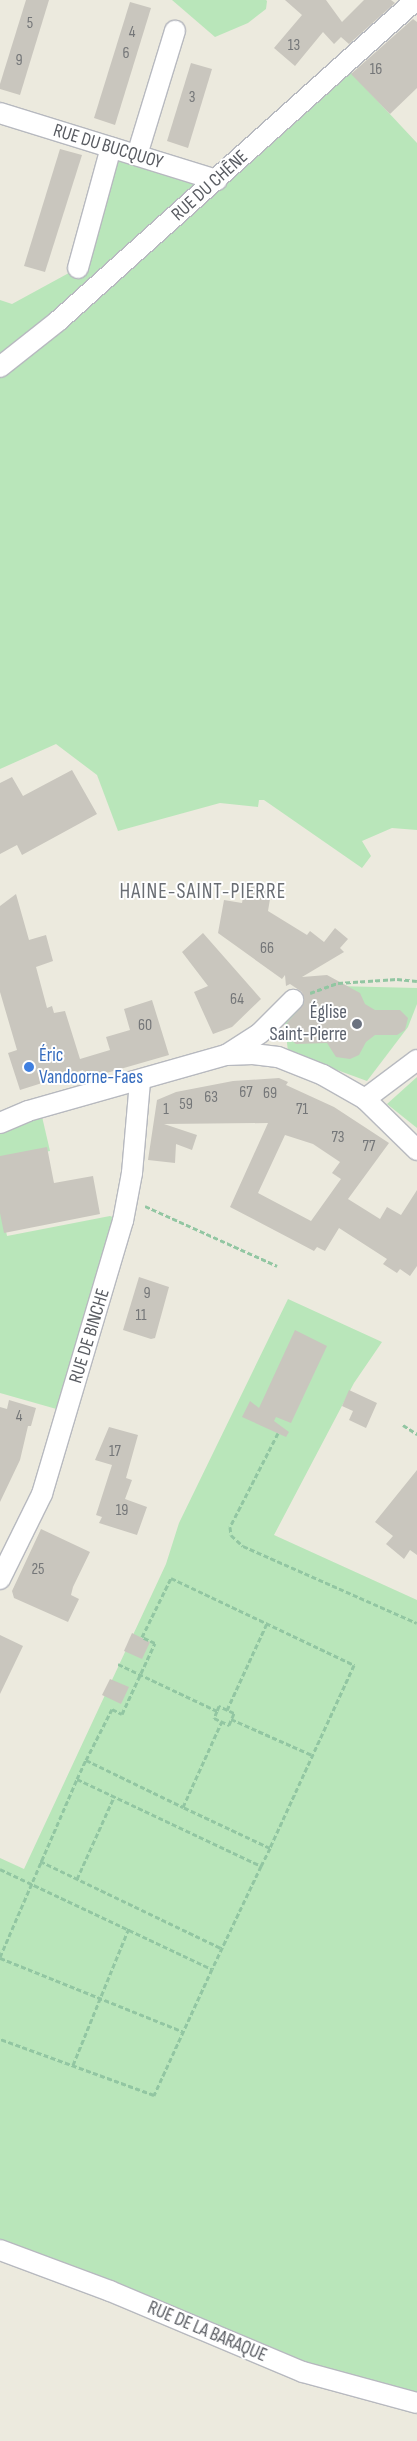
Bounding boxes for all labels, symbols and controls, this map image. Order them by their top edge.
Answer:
house number: 5 [27,14,33,34]
house number: 4 [129,23,135,43]
house number: 13 [288,36,300,56]
house number: 6 [122,44,130,64]
house number: 9 [15,51,23,71]
house number: 16 [370,60,382,80]
house number: 3 [189,88,195,108]
street label: RUE DU BUCQUOY [50,120,166,174]
street label: RUE DU CHÊNE [167,146,253,226]
district label: HAINE-SAINT-PIERRE [117,879,289,905]
house number: 66 [260,939,274,959]
house number: 64 [230,990,244,1010]
place label: Église Saint-Pierre [270,1002,347,1046]
house number: 60 [138,1016,152,1036]
marker: Église Saint-Pierre [351,1018,363,1030]
place label: Éric Vandoorne-Faes [39,1045,143,1089]
marker: Éric Vandoorne-Faes [23,1061,35,1073]
house number: 67 [239,1083,253,1103]
house number: 69 [263,1084,277,1104]
house number: 63 [204,1088,218,1108]
house number: 59 [179,1095,193,1115]
house number: 1 [163,1100,169,1120]
house number: 71 [296,1100,308,1120]
house number: 73 [331,1128,345,1148]
house number: 77 [363,1137,375,1157]
house number: 9 [143,1284,151,1304]
street label: RUE DE BINCHE [65,1286,115,1386]
house number: 11 [135,1306,147,1326]
house number: 4 [16,1407,22,1427]
house number: 17 [109,1442,121,1462]
house number: 19 [116,1501,128,1521]
house number: 25 [31,1560,45,1580]
street label: RUE DE LA BARAQUE [144,2297,270,2367]

